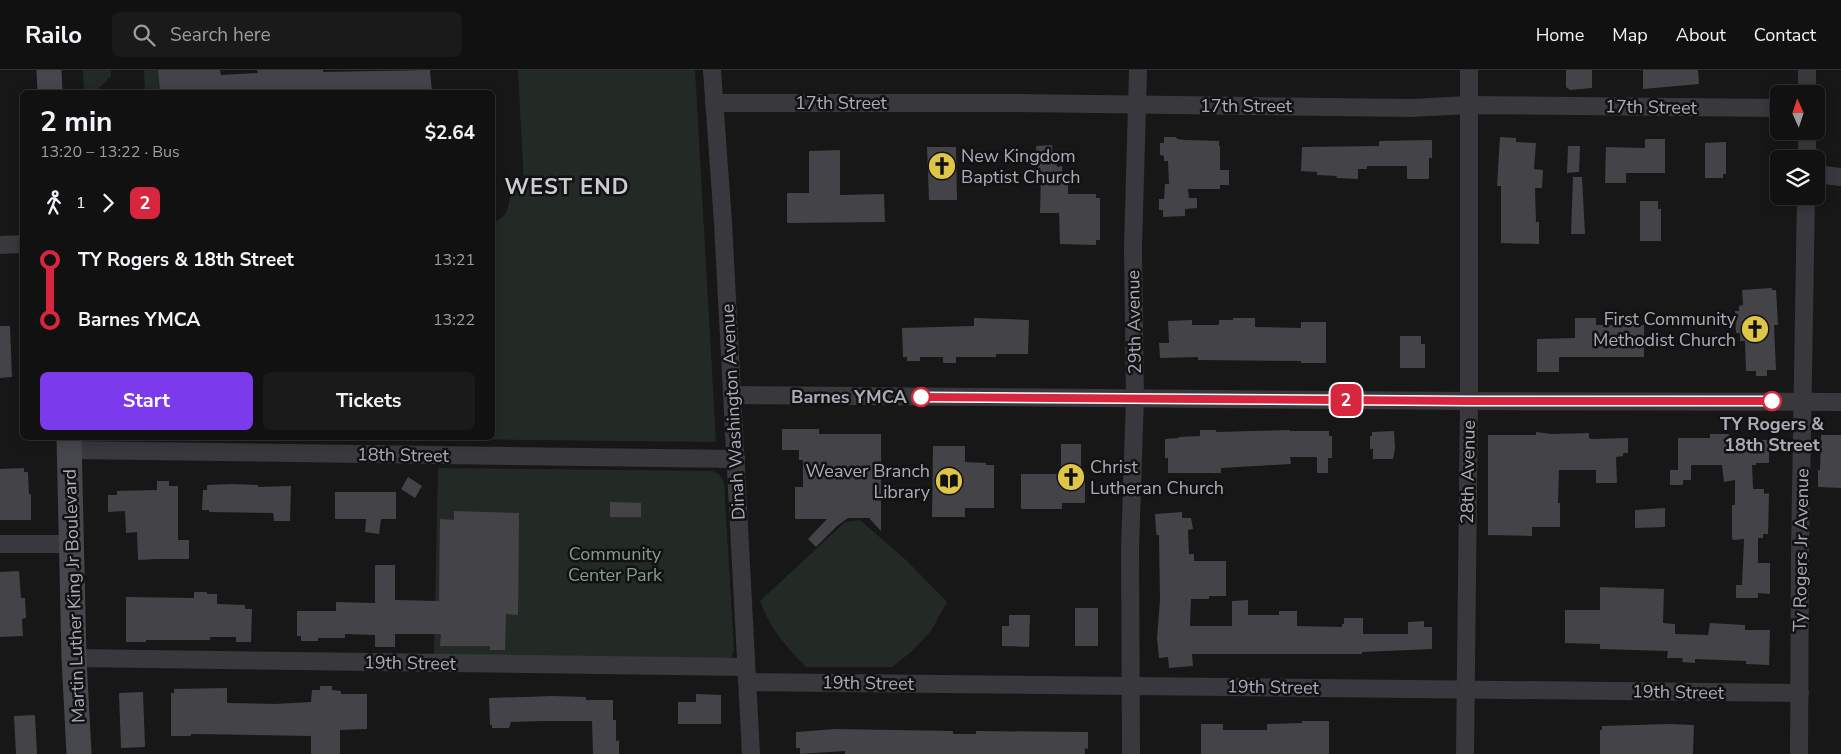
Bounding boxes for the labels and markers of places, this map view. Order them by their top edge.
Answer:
place label: New Kingdom Baptist Church [961,144,1080,189]
church icon: New Kingdom Baptist Church [927,151,957,181]
place label: First Community Methodist Church [1593,307,1737,352]
church icon: First Community Methodist Church [1740,314,1770,344]
place label: Barnes YMCA [791,385,908,409]
marker: Barnes YMCA [911,387,931,407]
marker: TY Rogers & 18th Street [1762,391,1782,411]
place label: TY Rogers & 18th Street [1720,412,1825,457]
place label: Christ Lutheran Church [1090,455,1224,500]
place label: Weaver Branch Library [806,459,931,504]
church icon: Christ Lutheran Church [1056,462,1086,492]
library icon: Weaver Branch Library [934,466,964,496]

